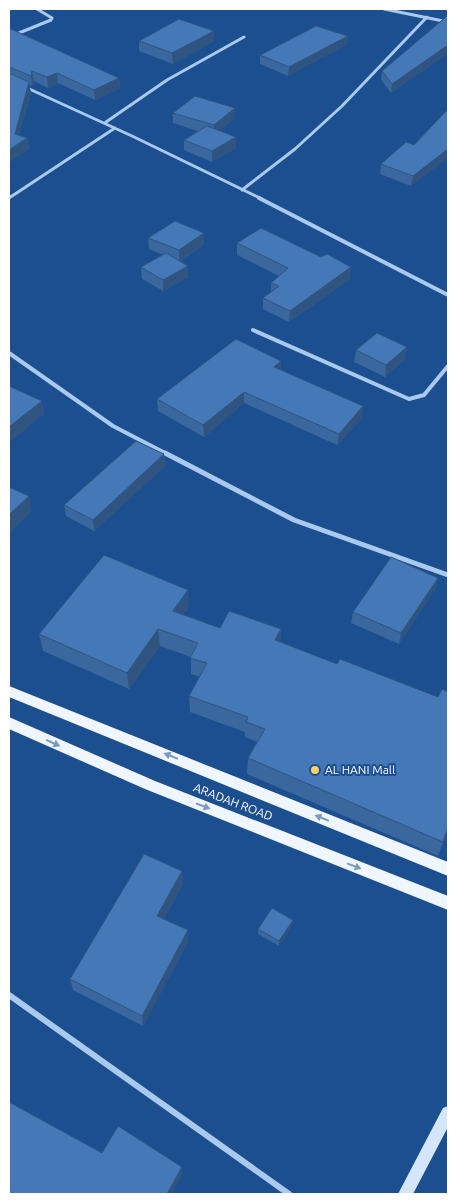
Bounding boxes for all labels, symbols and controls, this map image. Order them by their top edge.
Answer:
one-way arrow [46,739,60,747]
one-way arrow [164,752,179,760]
place label: AL HANI Mall [325,763,395,776]
marker: AL HANI Mall [309,764,321,776]
street label: ARADAH ROAD [192,780,275,823]
one-way arrow [196,803,210,811]
one-way arrow [315,813,329,821]
one-way arrow [347,862,362,870]

